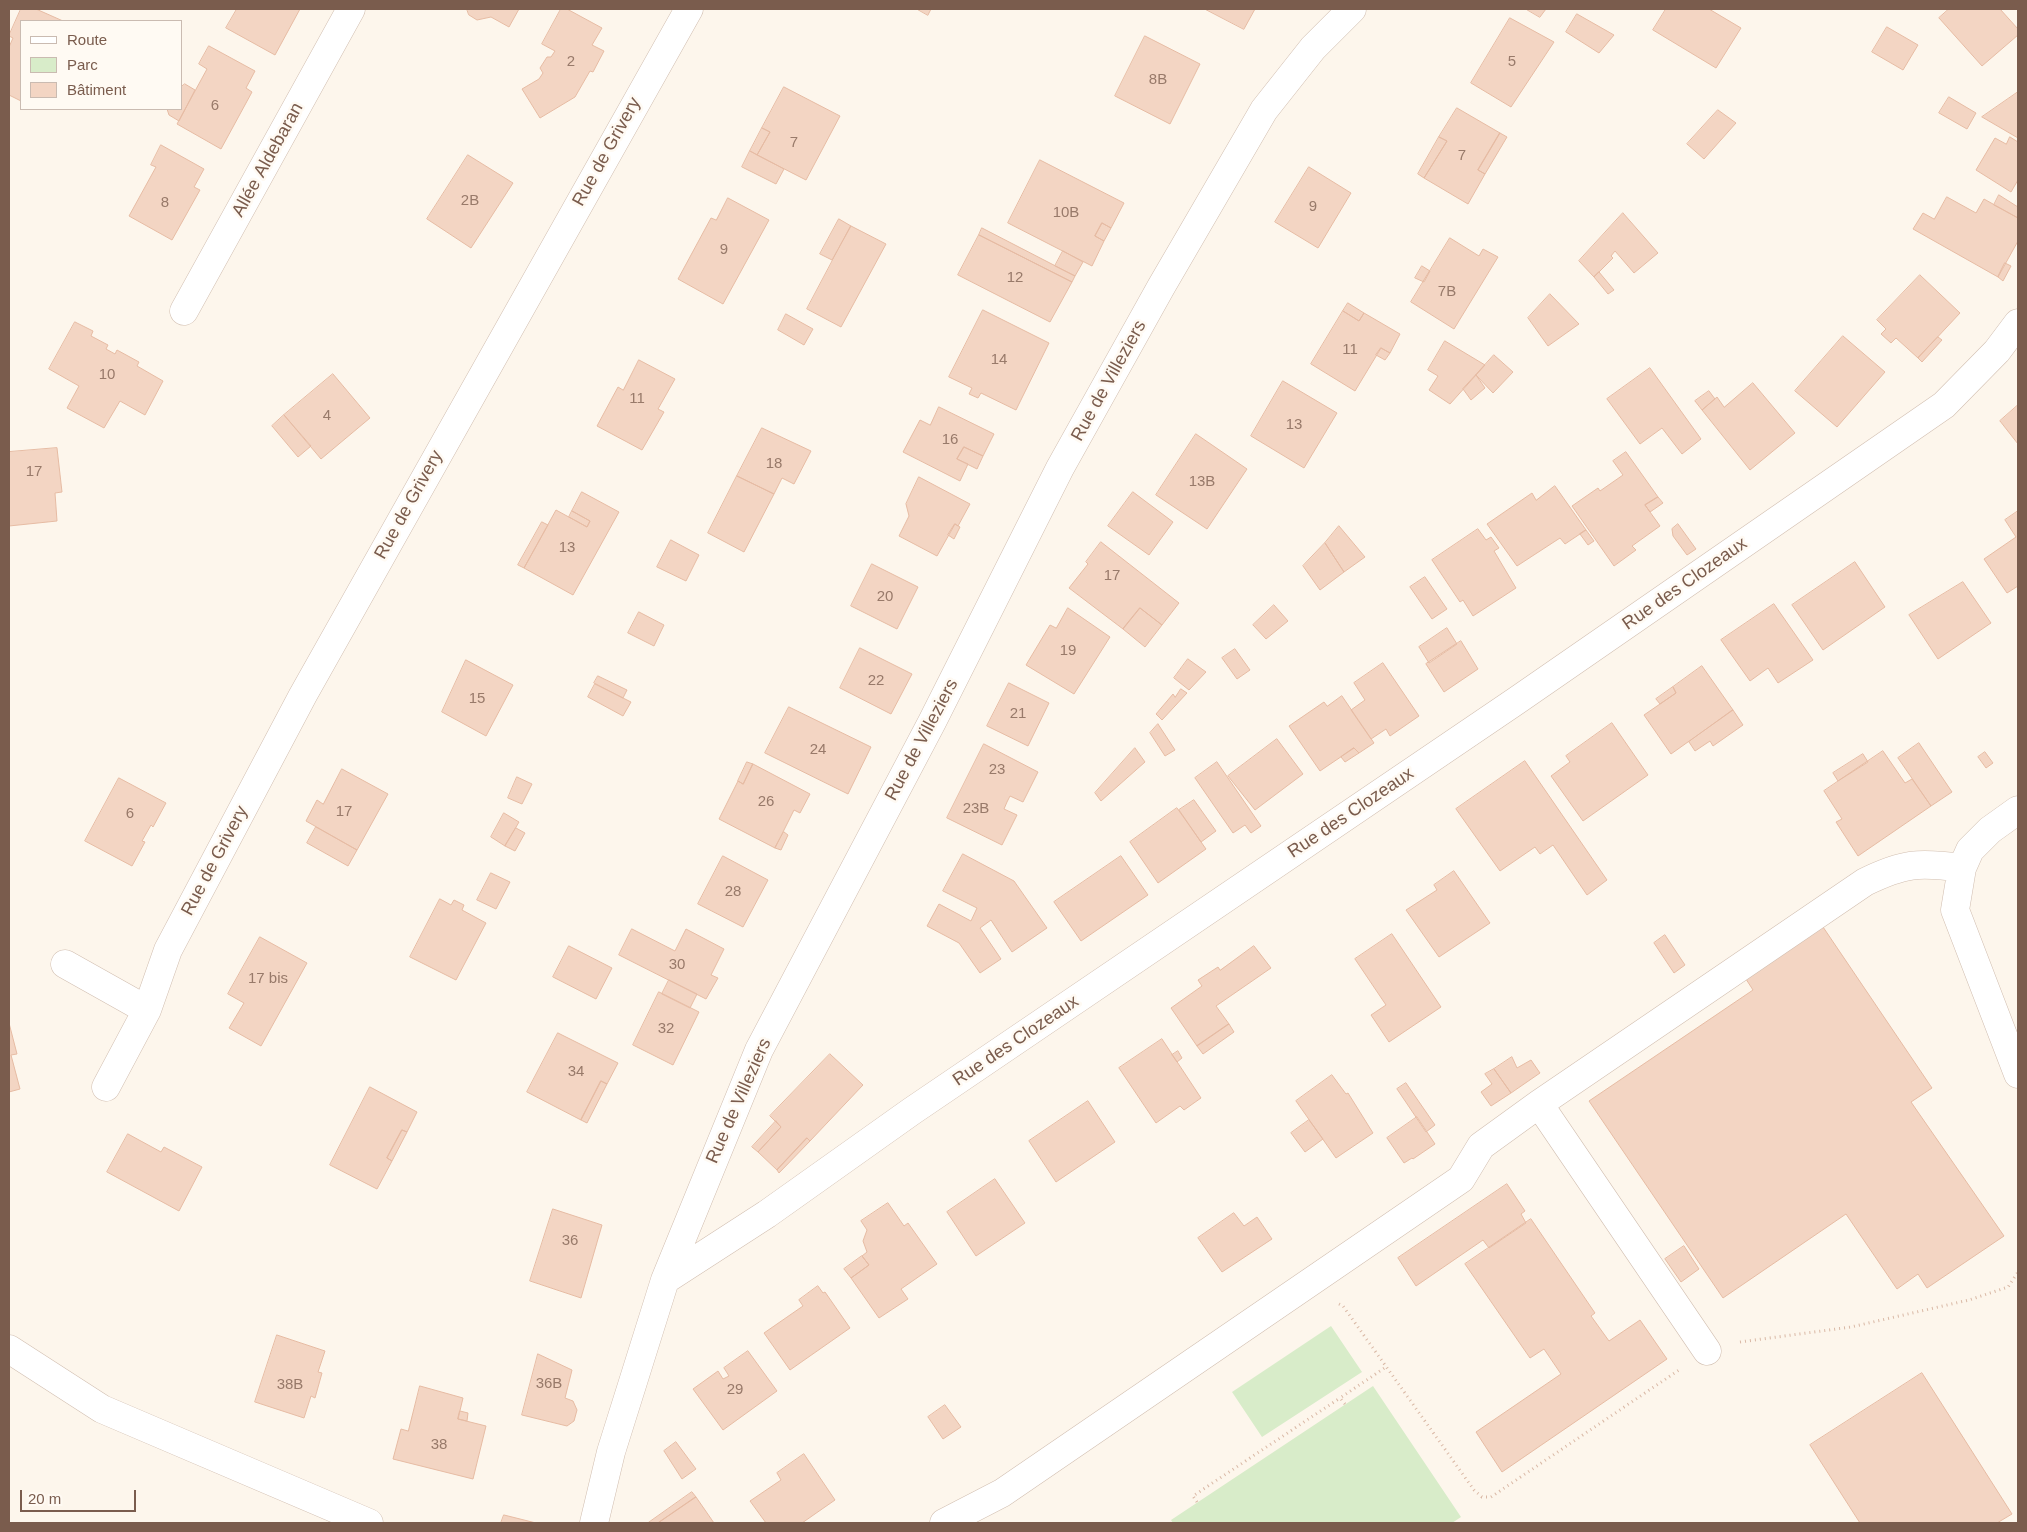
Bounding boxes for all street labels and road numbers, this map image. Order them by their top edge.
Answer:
street label: Rue de Grivery [568,94,646,210]
street label: Allée Aldebaran [228,99,308,221]
street label: Rue de Villeziers [1067,317,1151,445]
street label: Rue de Grivery [370,447,448,563]
street label: Rue des Clozeaux [1619,533,1751,635]
street label: Rue de Villeziers [881,675,963,805]
street label: Rue des Clozeaux [1284,763,1418,863]
street label: Rue de Grivery [177,802,253,920]
street label: Rue des Clozeaux [949,991,1083,1091]
street label: Rue de Villeziers [702,1035,776,1167]

